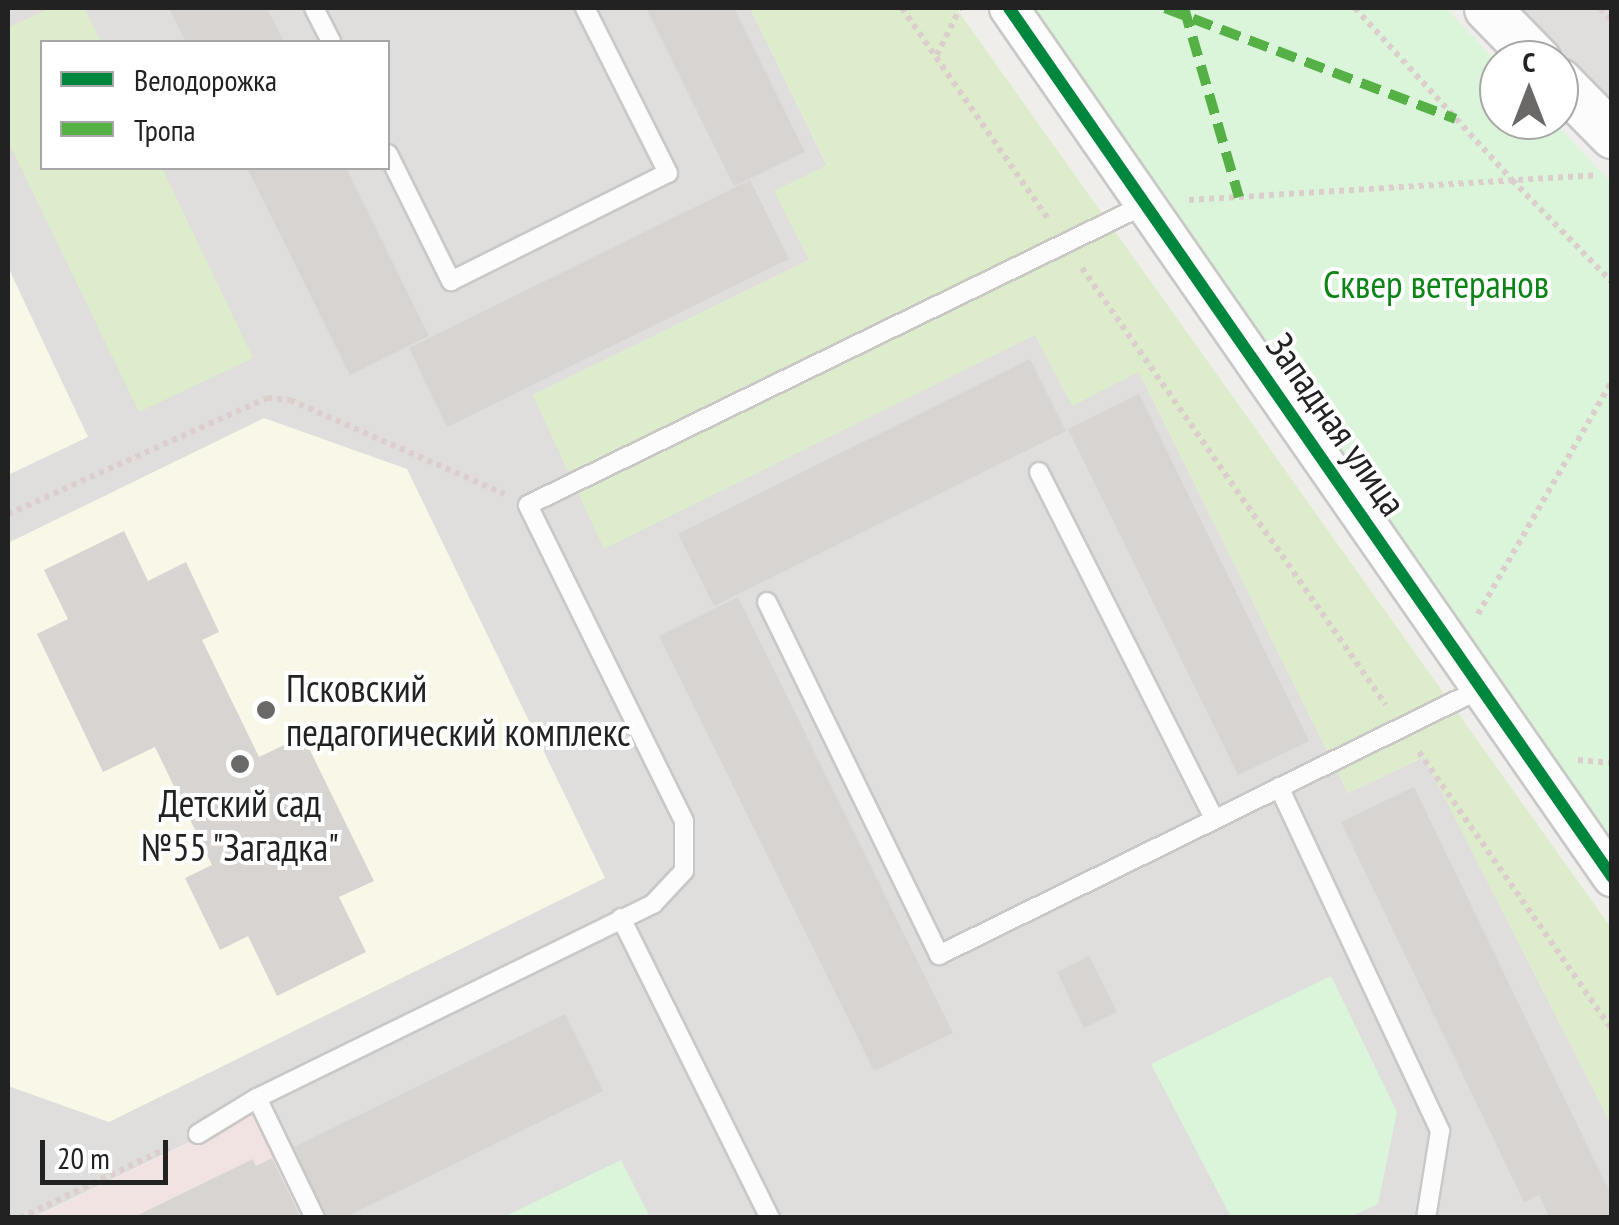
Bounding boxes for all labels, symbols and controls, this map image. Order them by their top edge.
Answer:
legend [40,40,390,170]
north arrow [1479,40,1579,140]
text: С [1523,43,1535,80]
text: Велодорожка [134,60,277,99]
text: Тропа [134,110,196,149]
park label: Сквер ветеранов [1323,261,1549,307]
street label: Западная улица [1257,324,1417,524]
place label: Псковский педагогический комплекс [286,665,631,754]
marker: Псковский педагогический комплекс [255,699,277,721]
marker: Детский сад №55 "Загадка" [229,753,251,775]
place label: Детский сад №55 "Загадка" [140,780,340,869]
scale bar [45,1120,172,1182]
text: 20 m [57,1138,110,1177]

